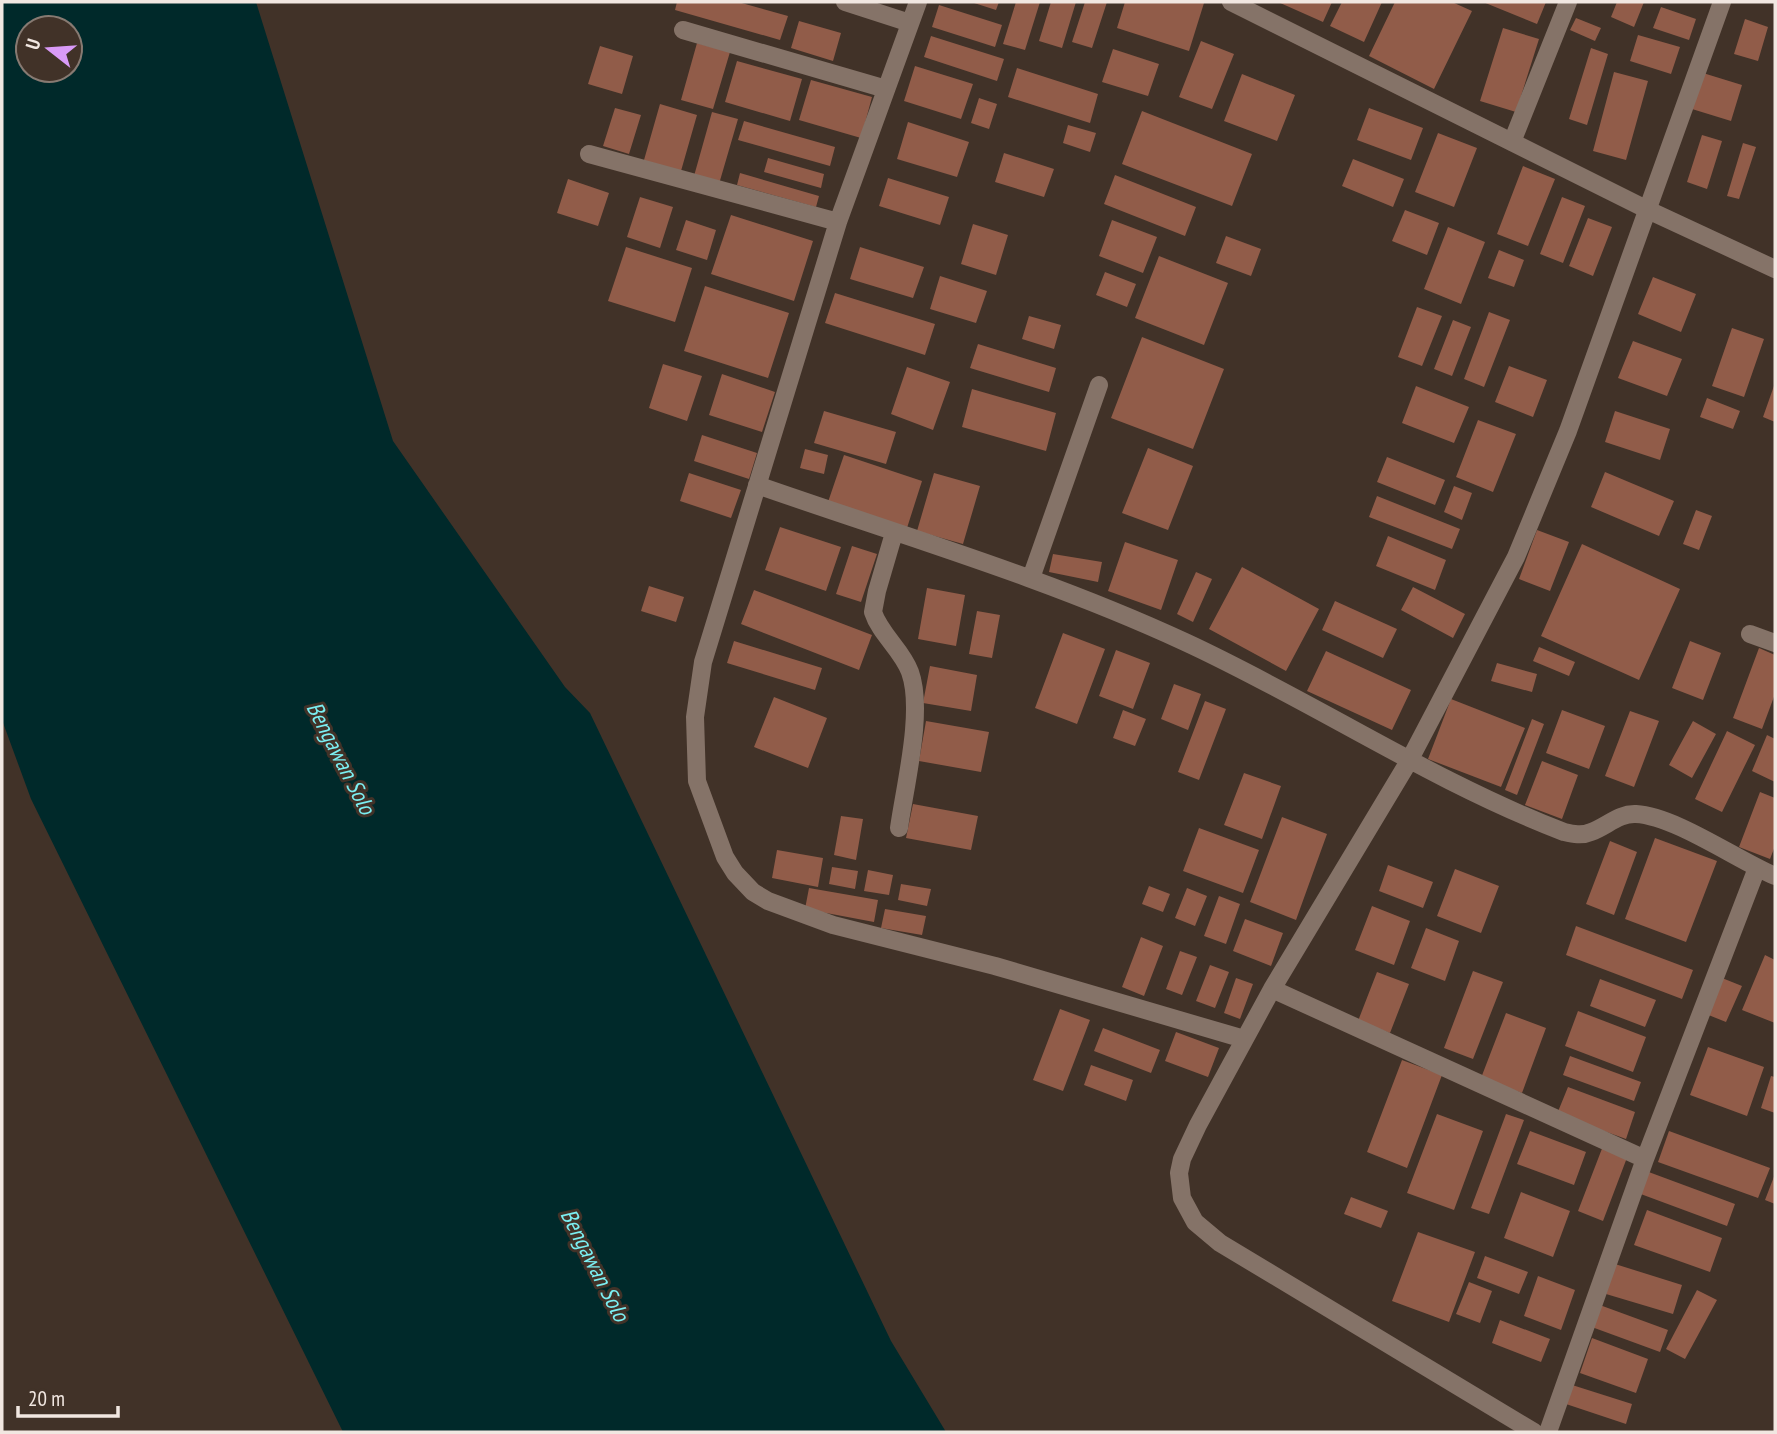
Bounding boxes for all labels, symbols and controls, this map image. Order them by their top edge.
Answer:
north arrow [14,14,84,84]
text: U [20,36,46,52]
water label: Bengawan Solo [301,697,383,821]
water label: Bengawan Solo [555,1204,637,1328]
scale bar [18,1374,117,1418]
text: 20 m [28,1385,65,1412]

